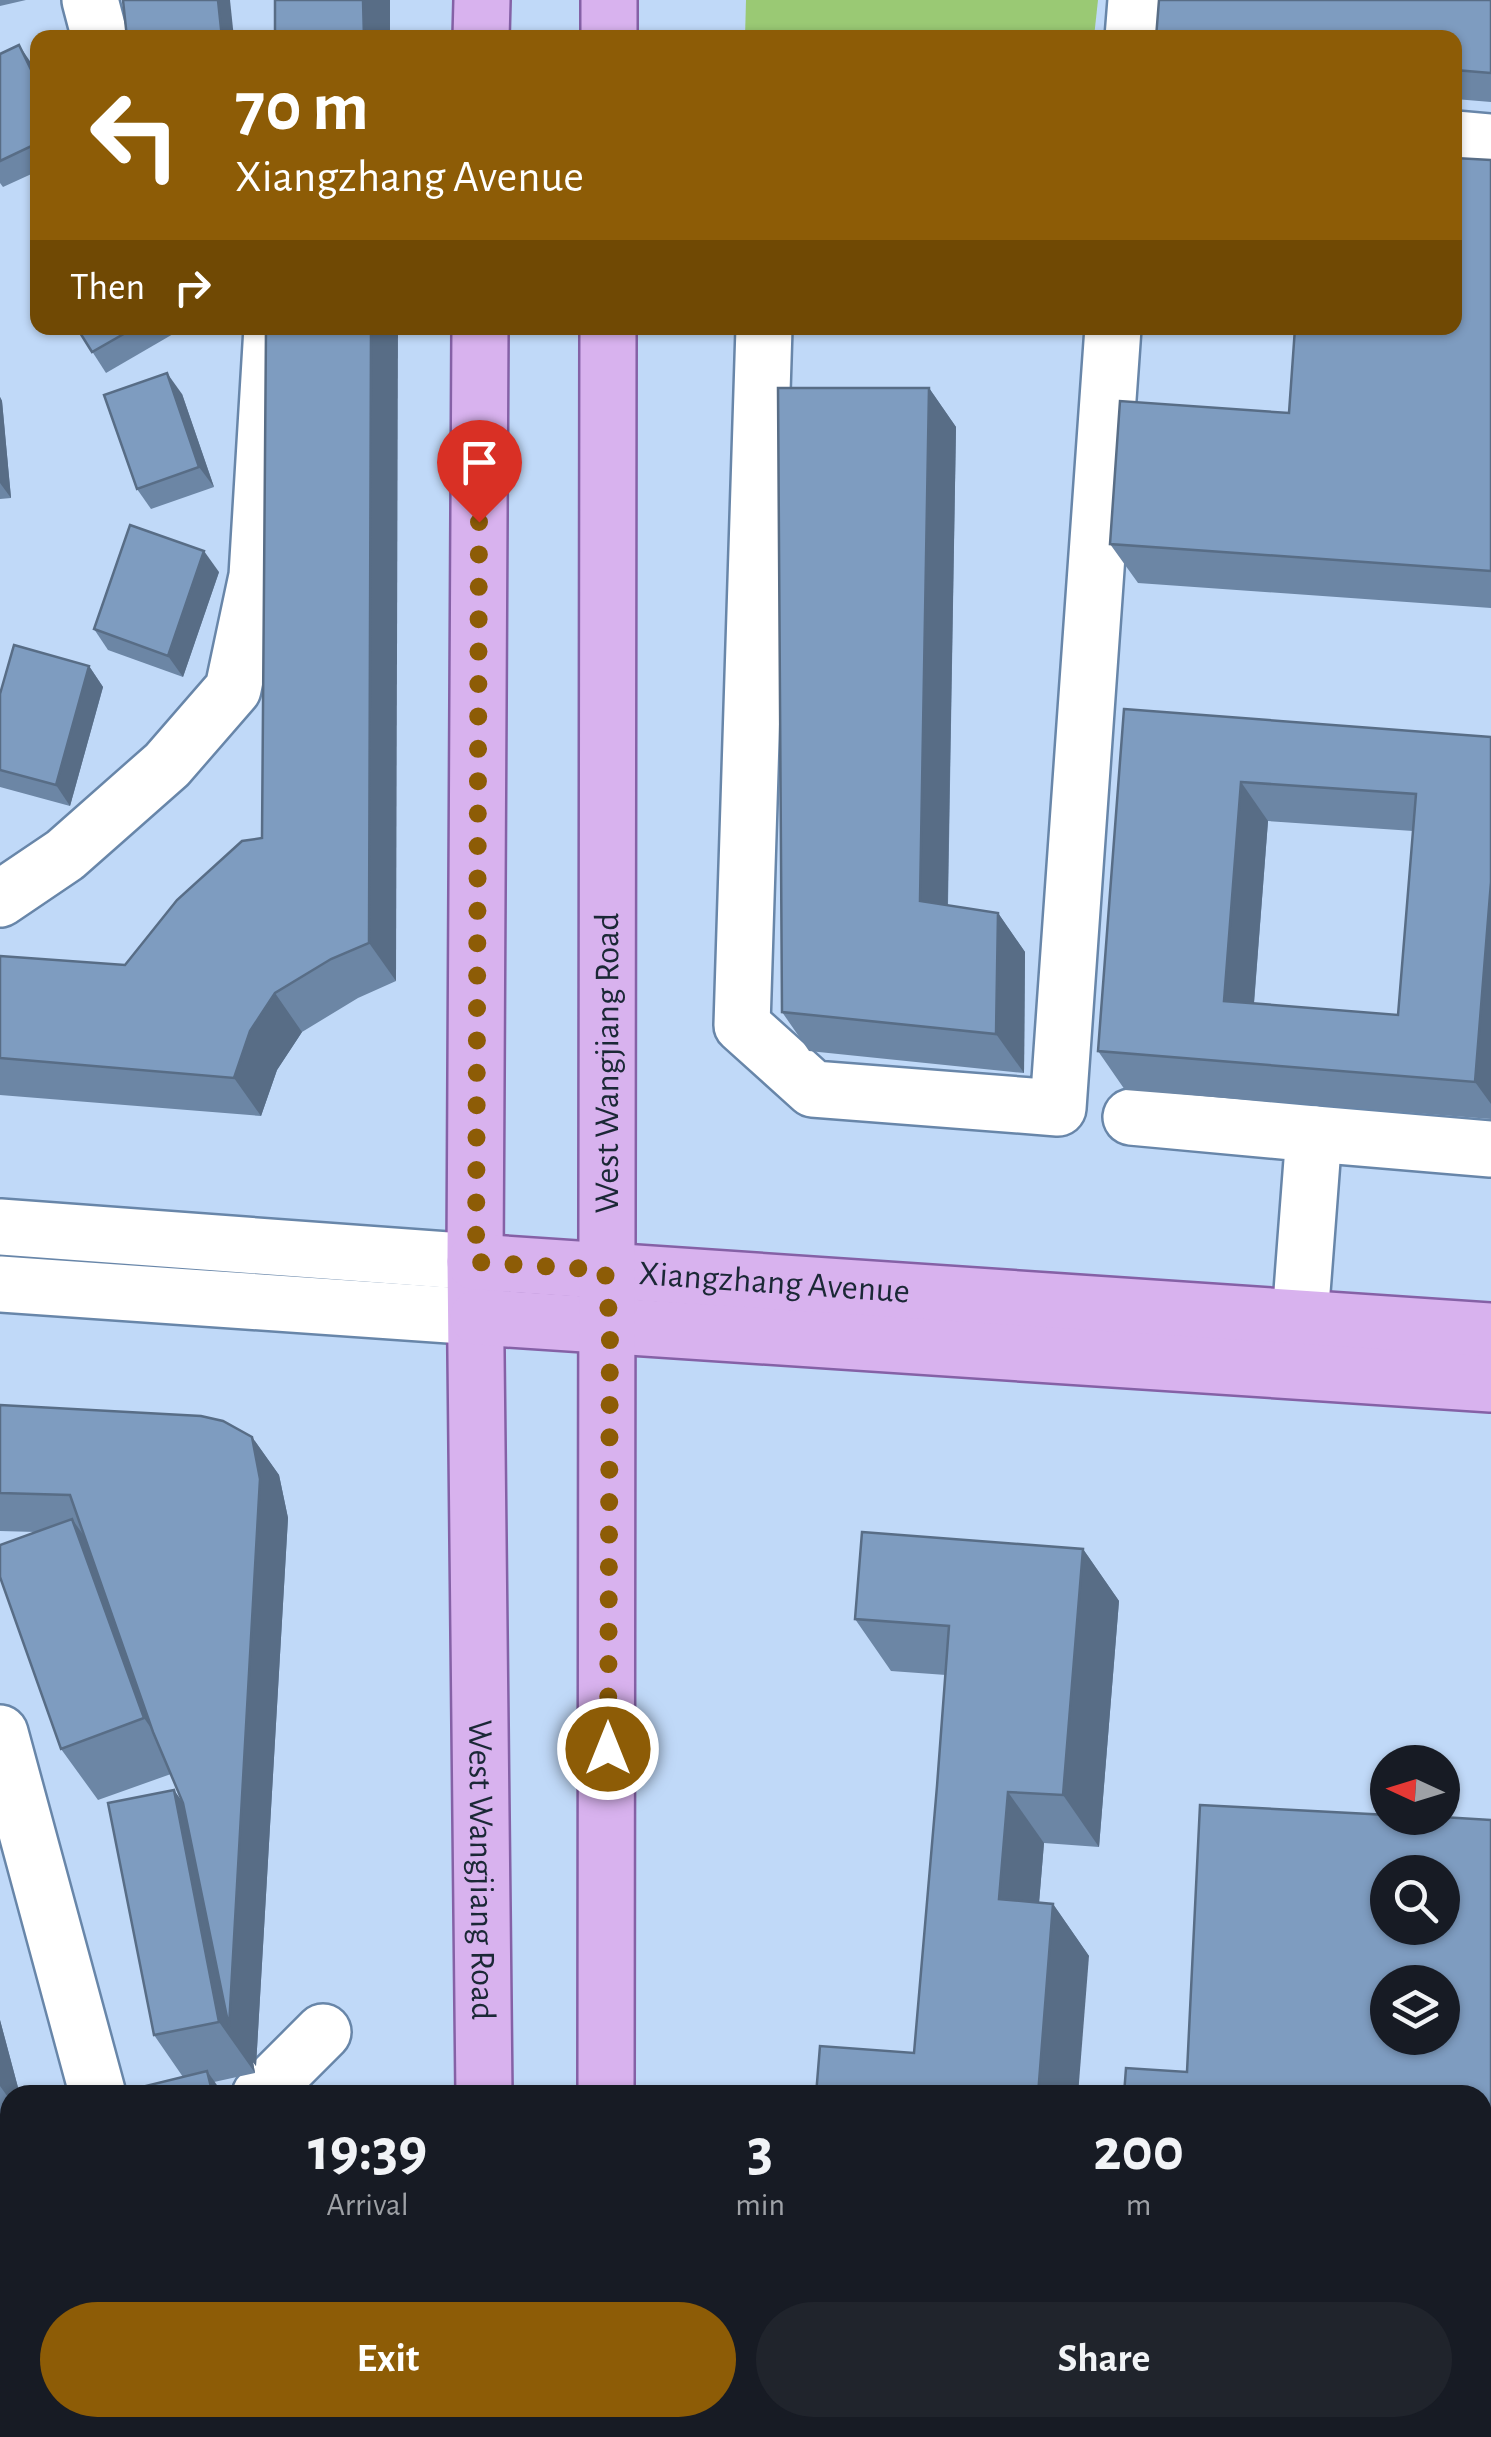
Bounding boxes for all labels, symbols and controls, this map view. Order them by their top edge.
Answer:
icon: left [70,70,200,200]
text: 70 m [235,73,369,143]
text: Xiangzhang Avenue [235,155,584,200]
icon: right [165,260,220,315]
text: Then [70,269,145,307]
pin [437,420,522,523]
icon: arrive [452,435,507,490]
street label: West Wangjiang Road [589,913,625,1213]
street label: Xiangzhang Avenue [638,1256,911,1309]
position arrow [556,1697,660,1801]
street label: West Wangjiang Road [462,1719,501,2021]
north arrow [1370,1745,1460,1835]
map controls [1370,1745,1460,2055]
button: search [1370,1855,1460,1945]
button: layers [1370,1965,1460,2055]
text: 19:39 [308,2121,427,2181]
text: 3 [747,2121,773,2181]
text: 200 [1093,2121,1184,2181]
text: Arrival [326,2189,409,2221]
text: min [735,2189,785,2221]
text: m [1126,2189,1151,2221]
button: Exit [40,2302,736,2417]
button: Share [756,2302,1452,2417]

